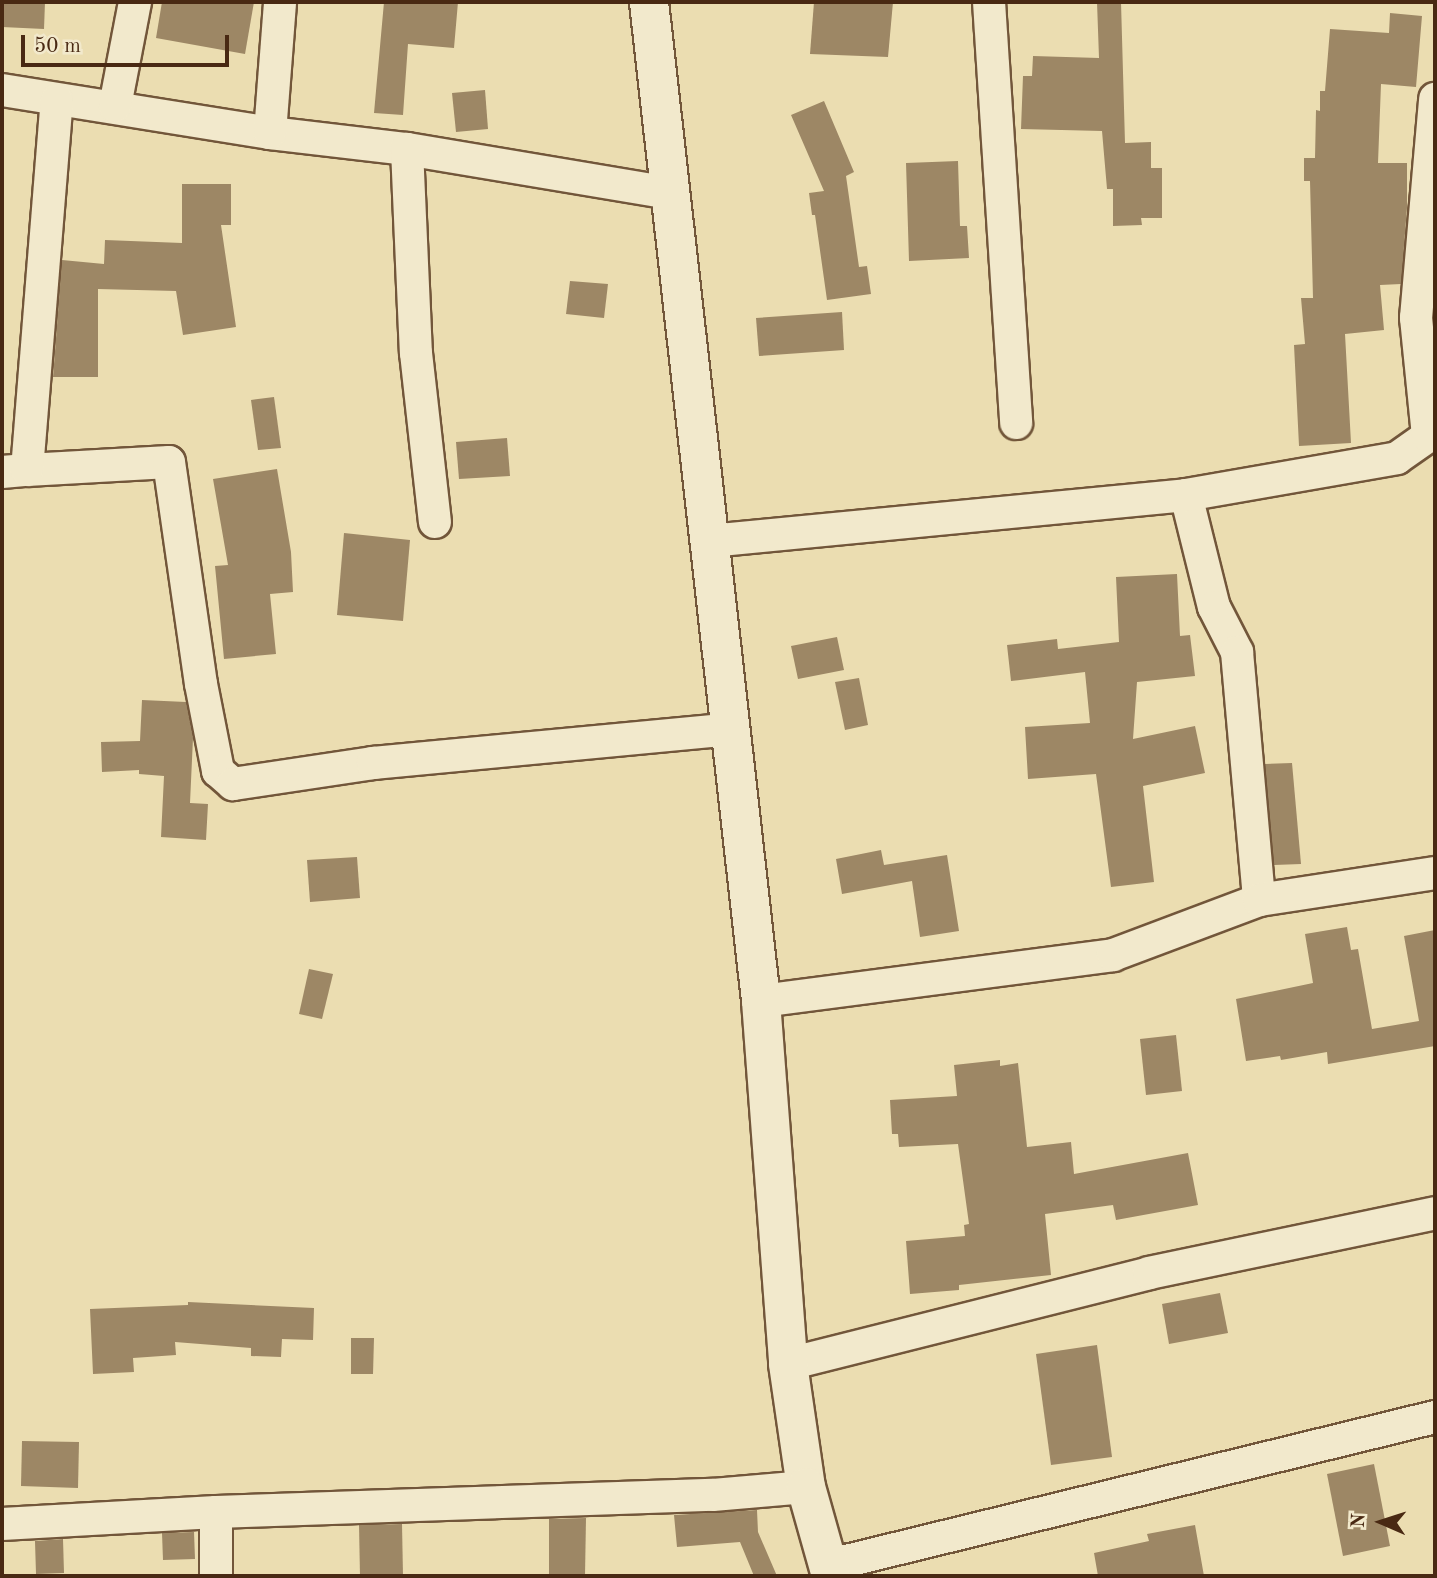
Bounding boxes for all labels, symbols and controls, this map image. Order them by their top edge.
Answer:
scale bar [24,21,233,65]
text: 50 m [34,36,81,57]
north arrow [1346,1487,1416,1557]
text: N [1350,1513,1369,1529]

